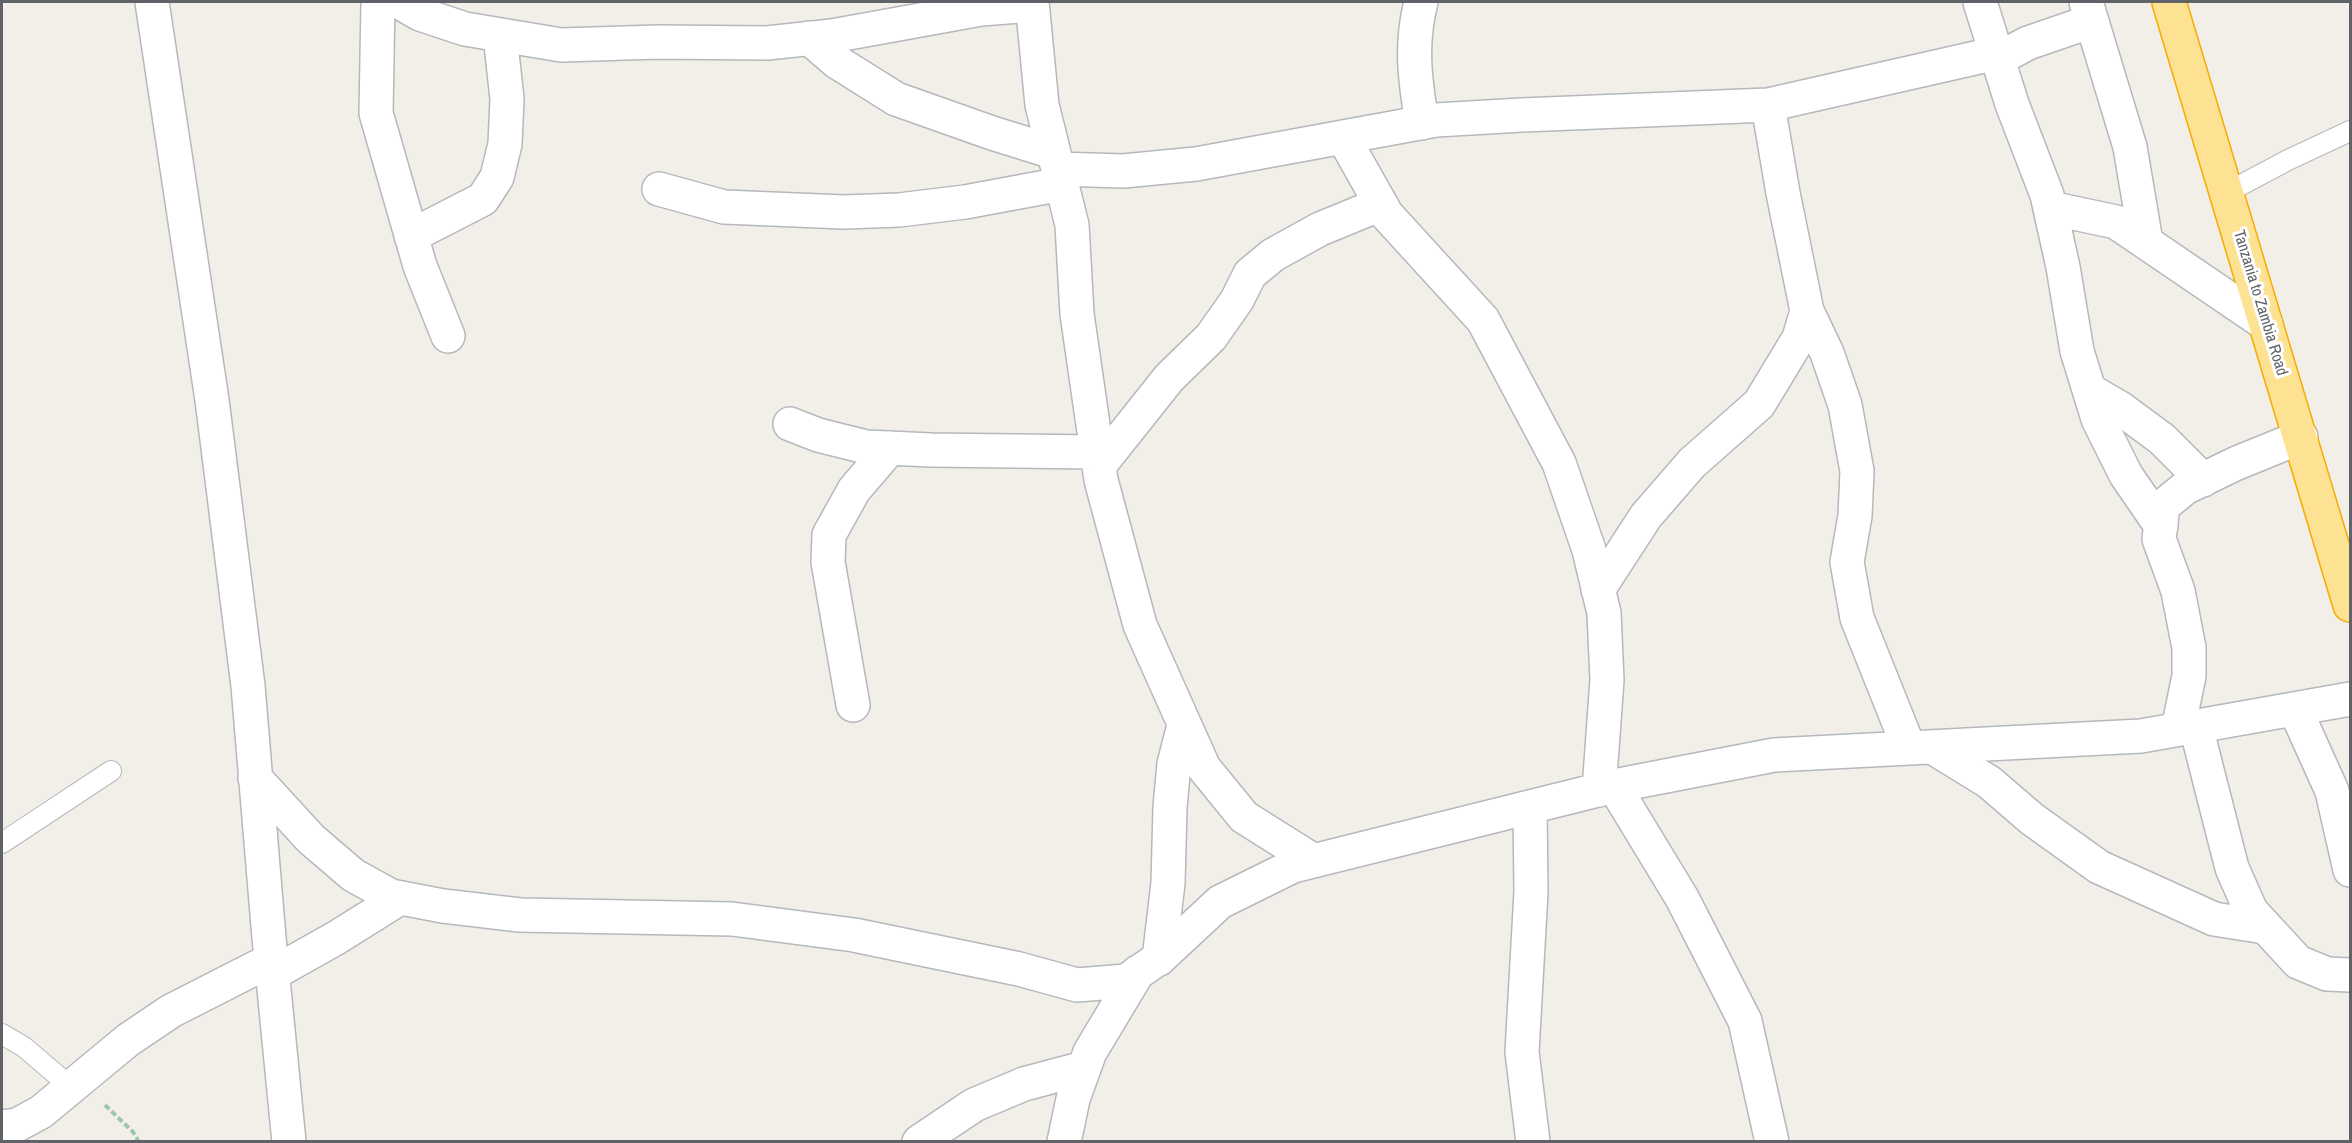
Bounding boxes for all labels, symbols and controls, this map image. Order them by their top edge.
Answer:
street label: Tanzania to Zambia Road [2229,228,2291,378]

